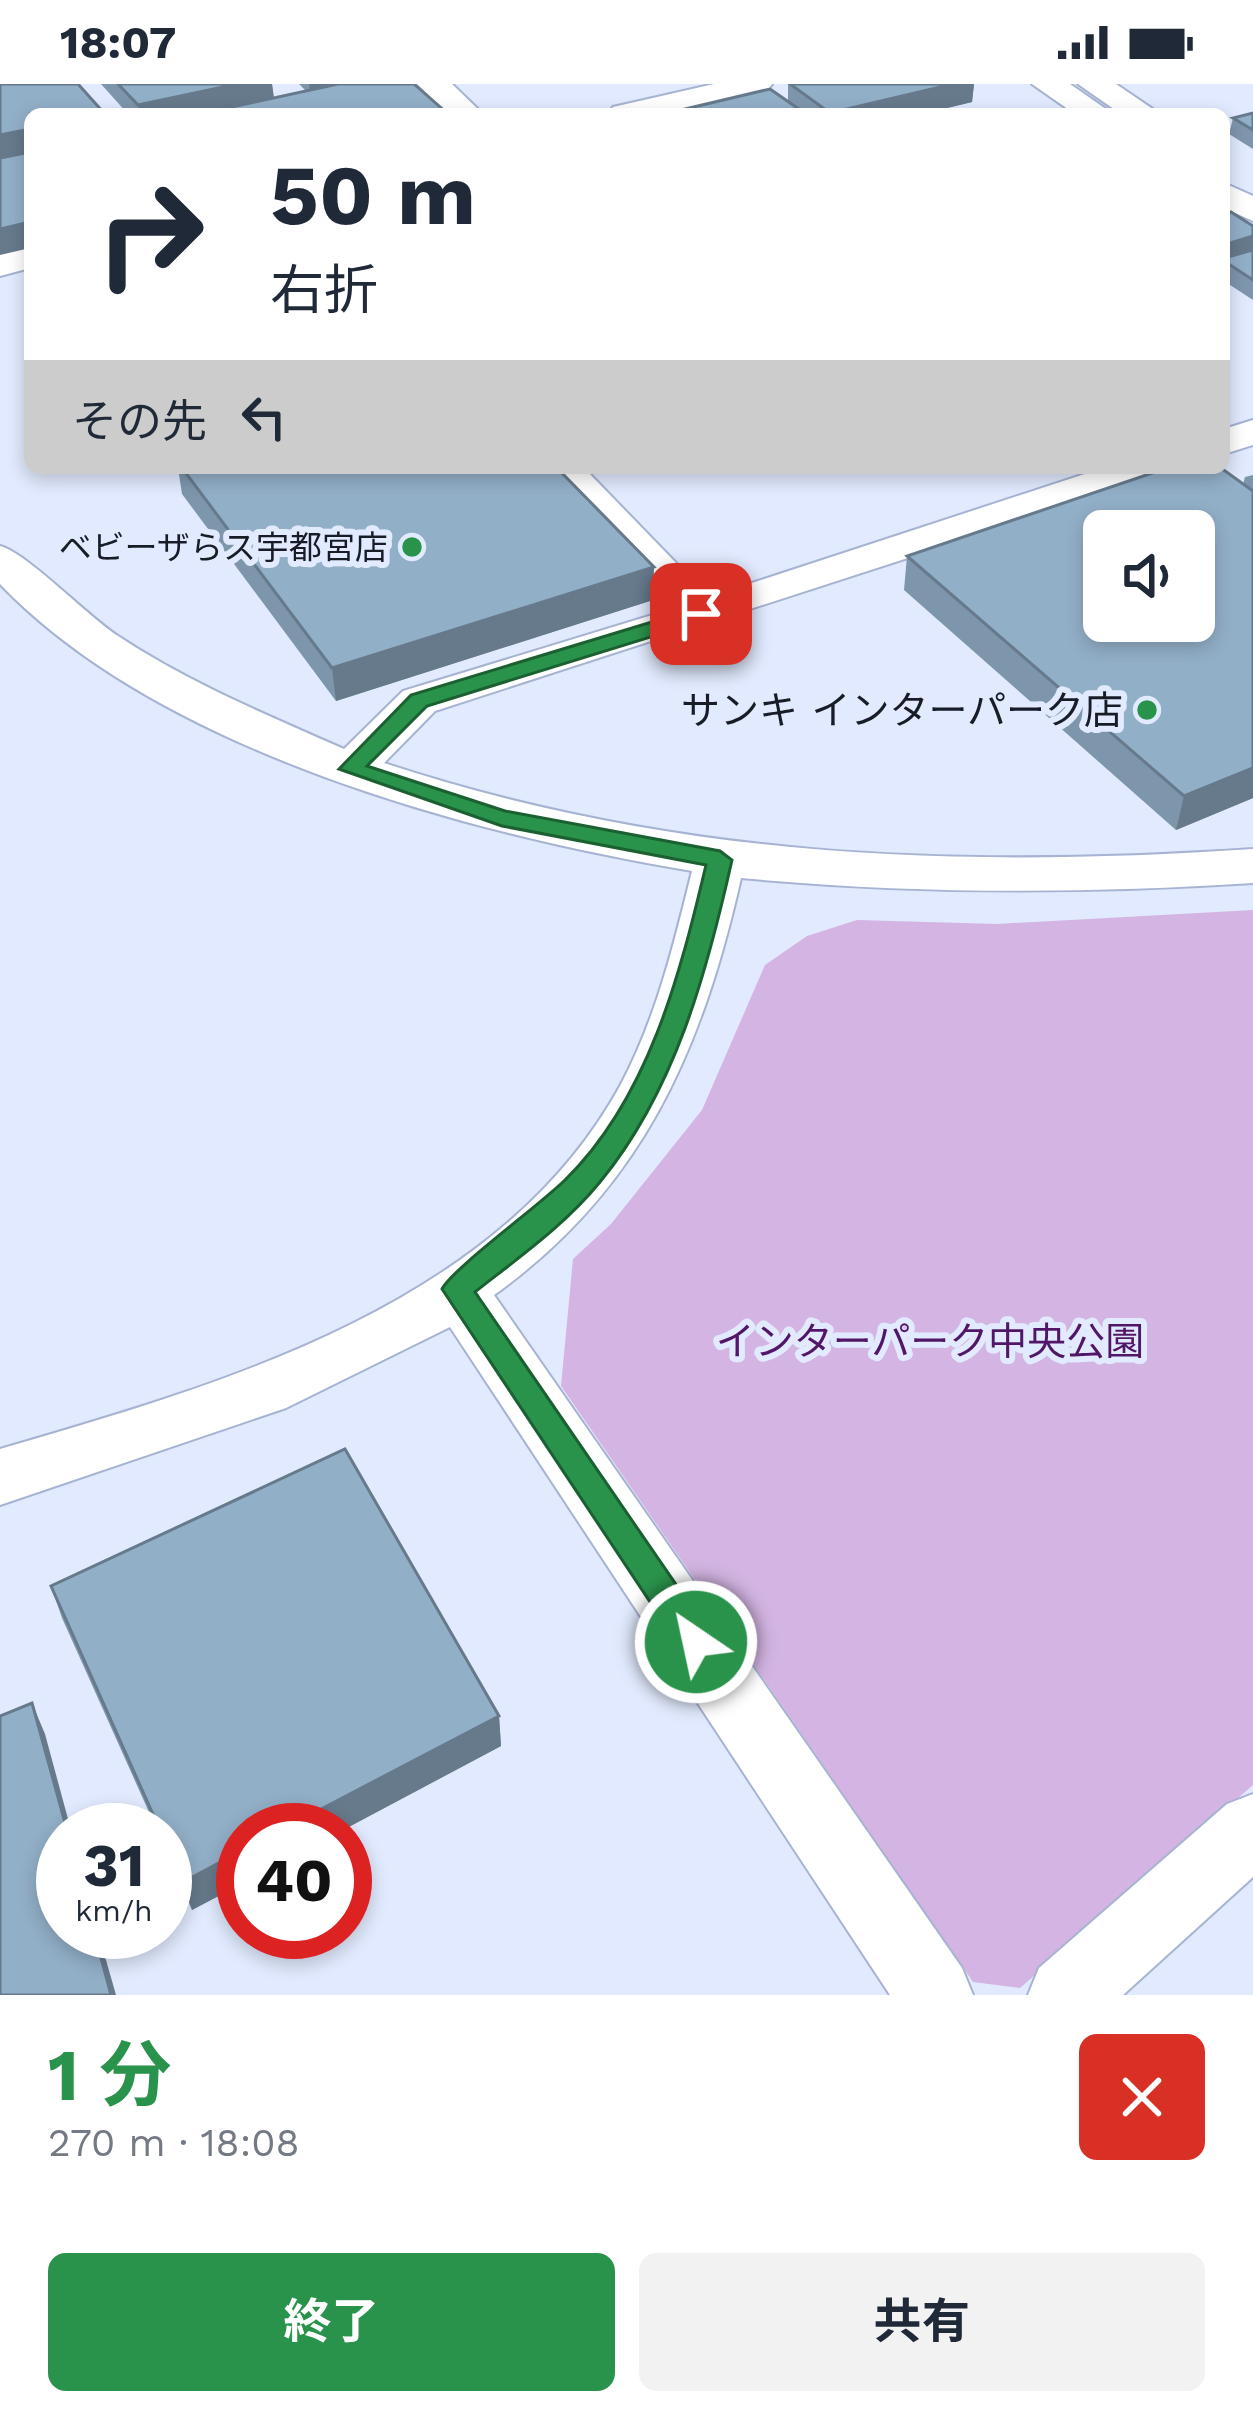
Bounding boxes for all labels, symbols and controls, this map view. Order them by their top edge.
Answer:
text: 18:07 [60,16,176,69]
text: 50 m [270,146,476,244]
icon: right [72,156,228,312]
text: 右折 [270,259,378,322]
icon: left [231,384,297,450]
text: その先 [72,395,207,448]
map controls [1083,510,1215,642]
button: sound [1083,510,1215,642]
place label: ベビーザらス宇都宮店 [59,528,388,567]
marker: ベビーザらス宇都宮店 [399,534,425,560]
pin [650,563,752,665]
icon: arrive [668,581,734,647]
place label: サンキ インターパーク店 [681,688,1123,733]
marker: サンキ インターパーク店 [1134,697,1160,723]
park label: インターパーク中央公園 [716,1319,1144,1364]
position arrow [633,1579,759,1705]
speed limit sign: 40 [216,1803,372,1959]
text: 31 [83,1830,145,1901]
text: km/h [75,1893,153,1928]
text: 1 分 [48,2033,172,2117]
button: close [1079,2034,1205,2160]
text: 270 m · 18:08 [48,2120,299,2165]
button: 終了 [48,2253,615,2391]
button: 共有 [639,2253,1205,2391]

